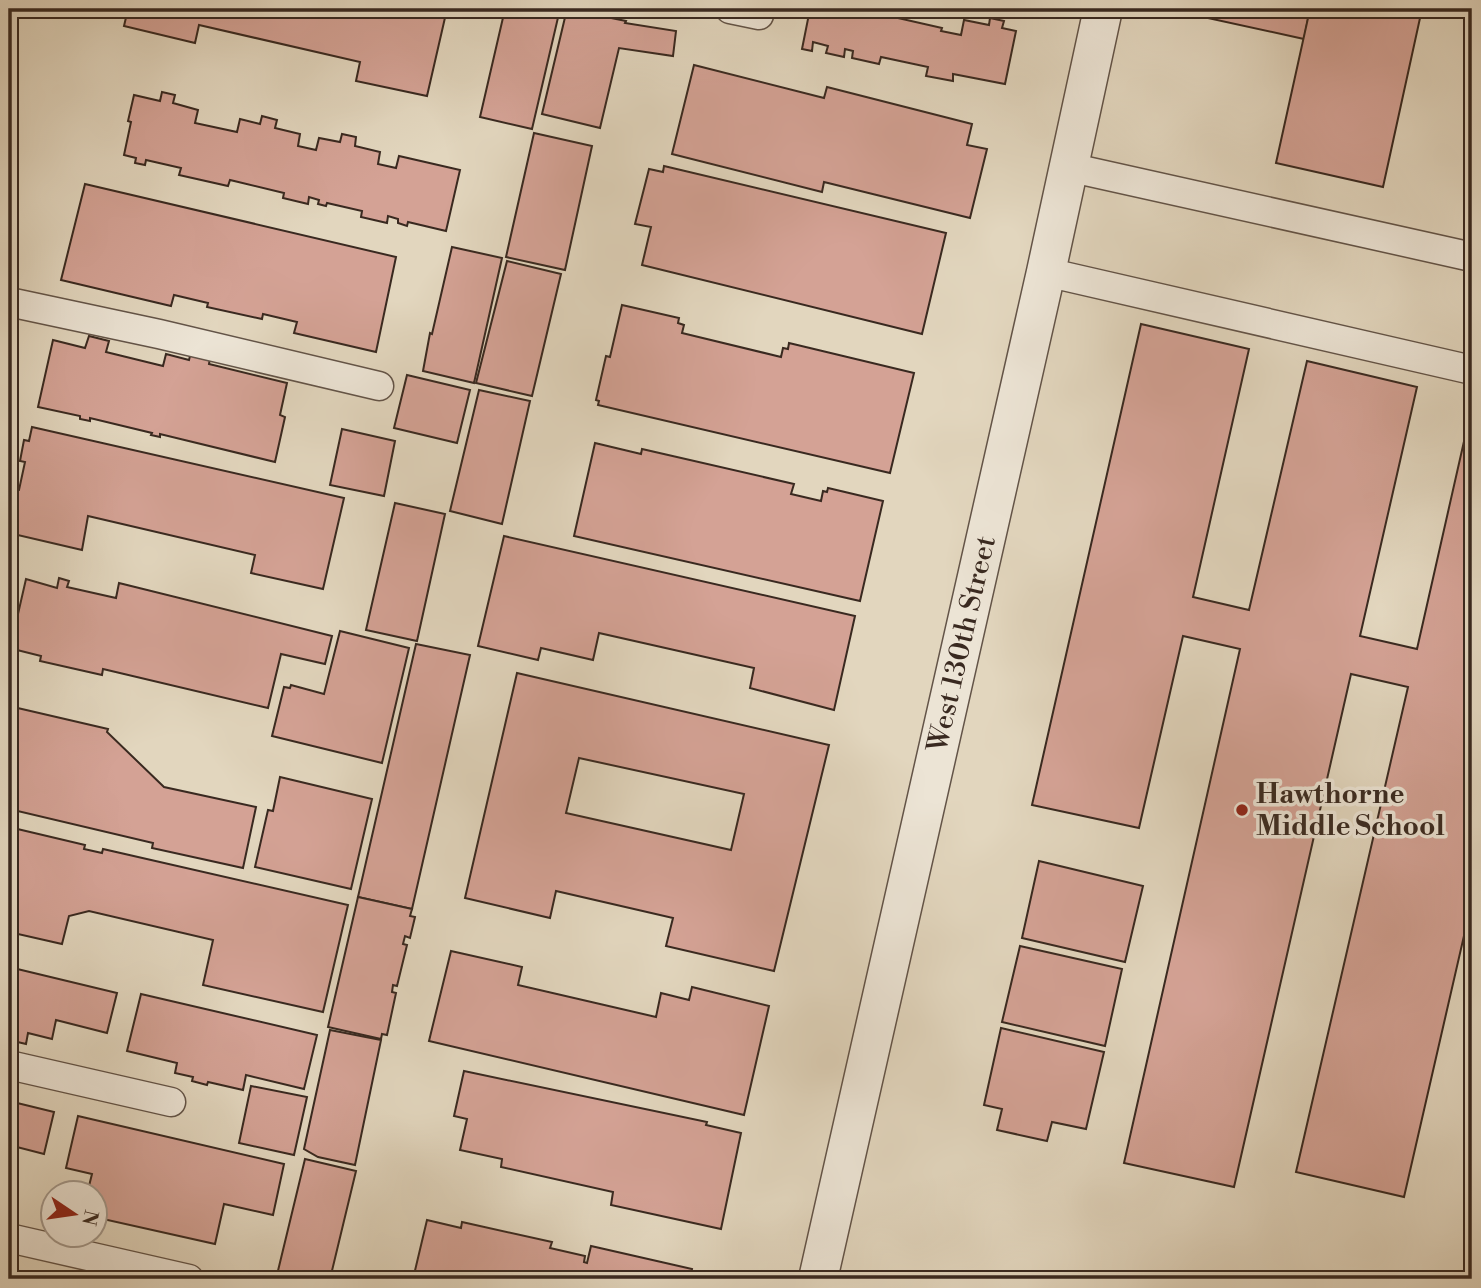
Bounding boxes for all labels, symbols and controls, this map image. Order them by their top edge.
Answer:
street label: West 130th Street [920,532,1004,756]
place label: Hawthorne Middle School [1256,777,1445,844]
marker: Hawthorne Middle School [1234,802,1250,818]
north arrow [38,1180,108,1250]
text: N [76,1208,103,1228]

